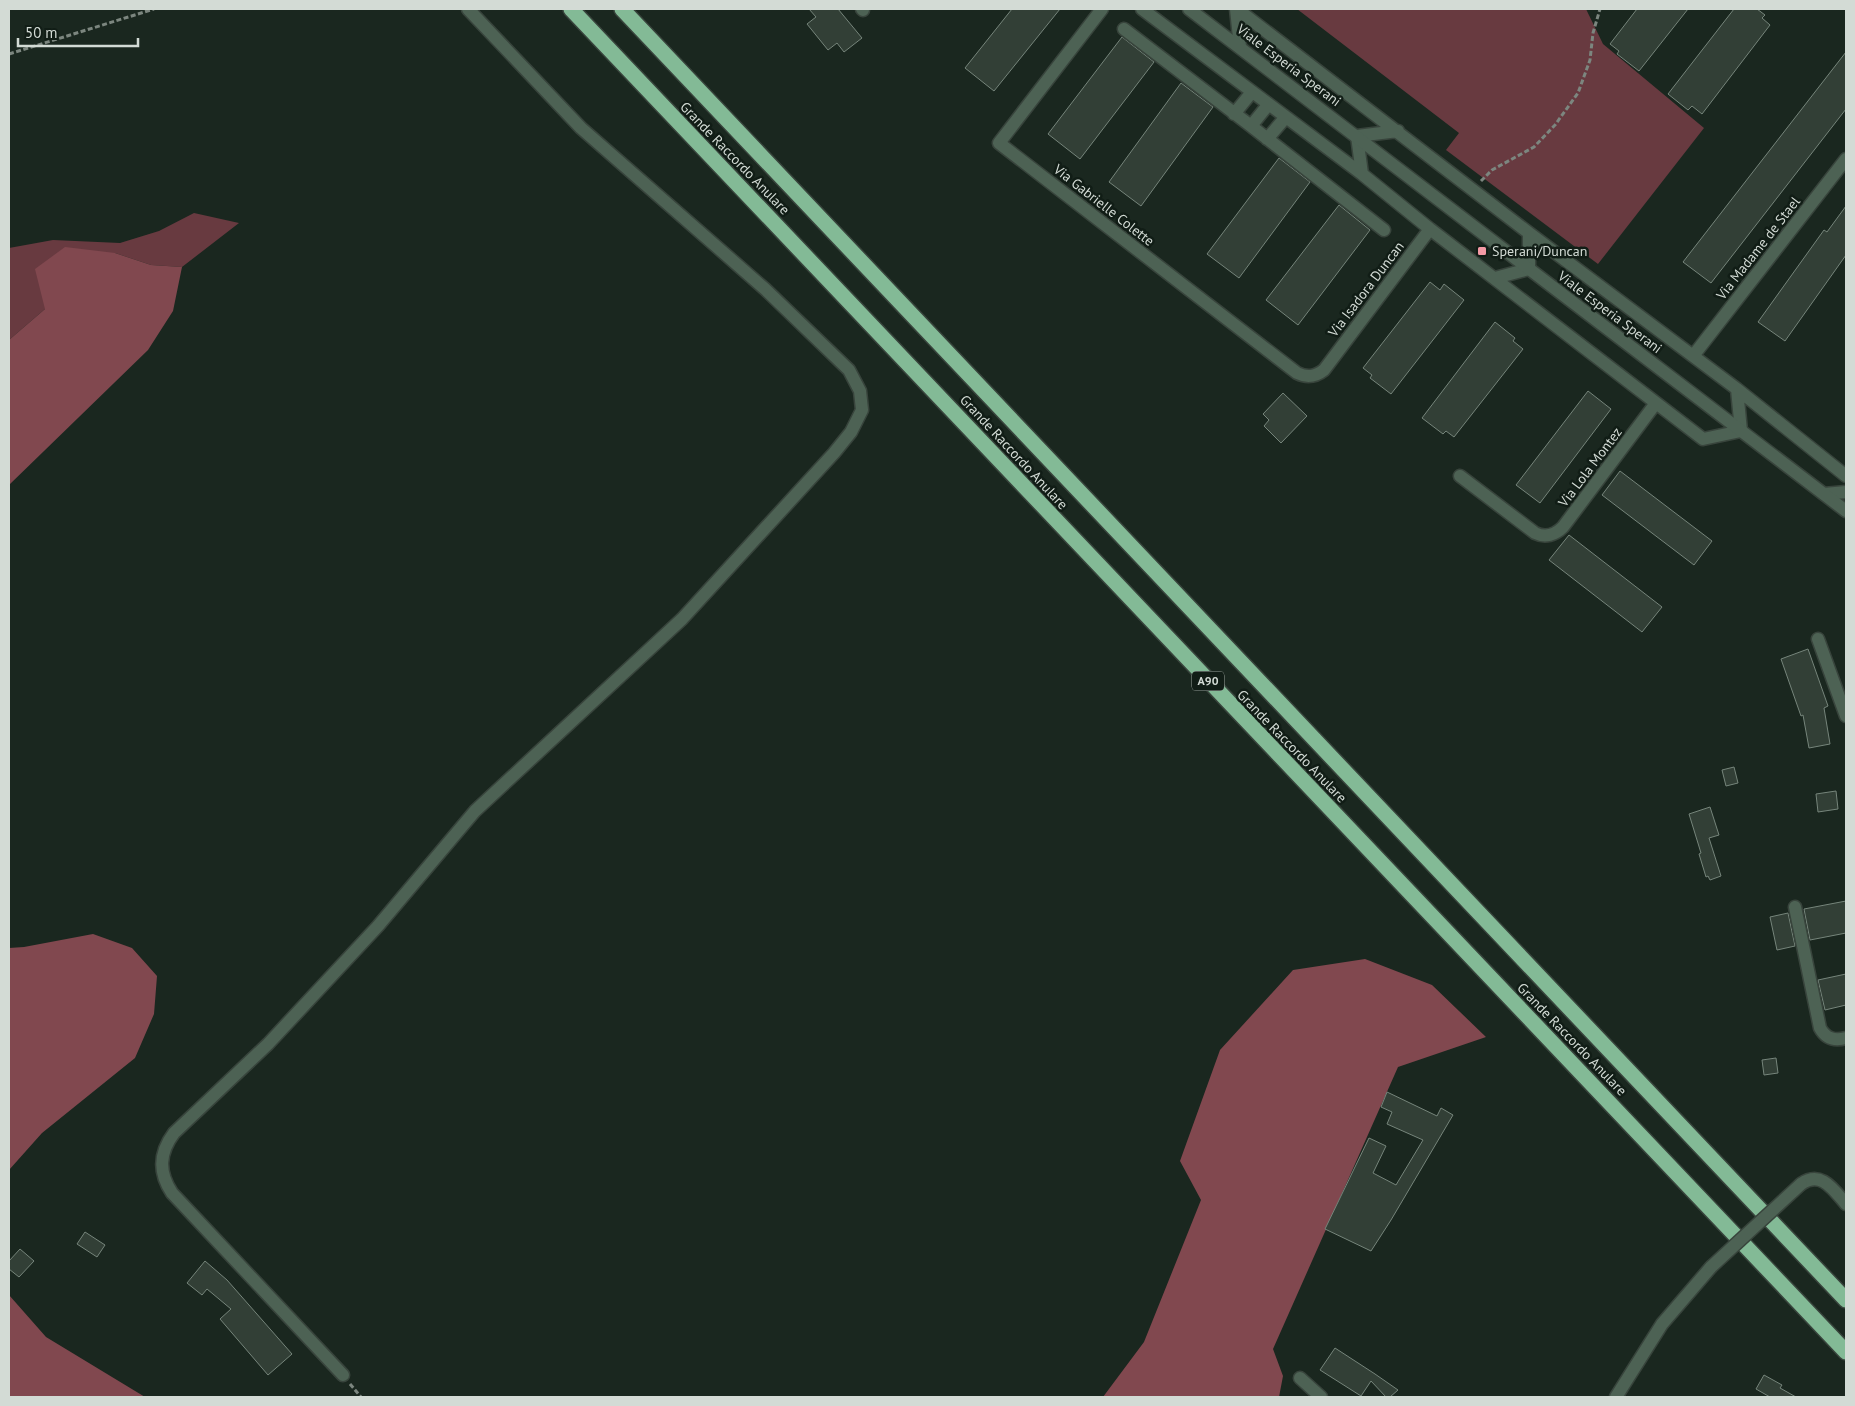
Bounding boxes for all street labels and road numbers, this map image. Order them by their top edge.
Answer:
street label: Viale Esperia Sperani [1232,19,1345,110]
street label: Grande Raccordo Anulare [676,98,794,218]
street label: Via Gabrielle Colette [1049,160,1158,250]
street label: Via Madame de Stael [1712,193,1804,304]
street label: Via Isadora Duncan [1324,238,1408,341]
street label: Viale Esperia Sperani [1553,266,1666,357]
street label: Grande Raccordo Anulare [956,391,1072,513]
street label: Via Lola Montez [1554,424,1626,511]
road number: A90 [1192,671,1224,690]
street label: Grande Raccordo Anulare [1233,686,1351,806]
street label: Grande Raccordo Anulare [1513,979,1631,1099]

